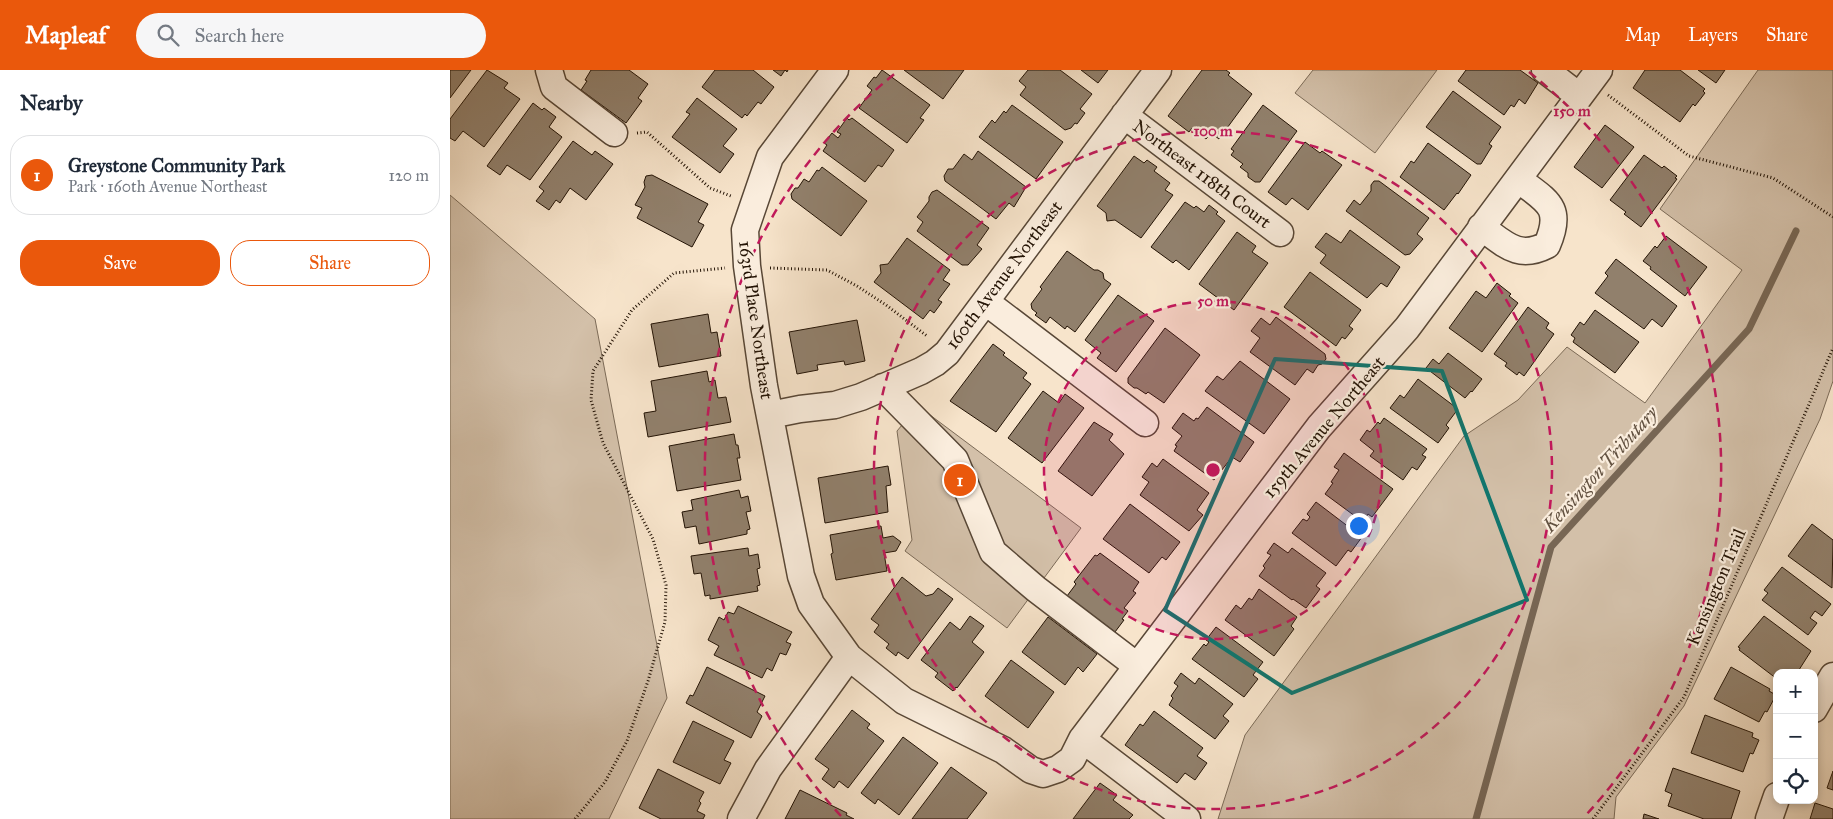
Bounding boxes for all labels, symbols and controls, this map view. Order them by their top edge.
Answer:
search box [136,13,486,58]
text: Mapleaf [25,20,106,50]
icon: search [154,21,182,49]
text: Search here [194,24,284,47]
text: Map [1625,24,1660,46]
text: Layers [1688,24,1738,46]
text: Share [1766,24,1808,46]
text: Nearby [20,90,83,116]
text: 150 m [1553,102,1591,120]
street label: Northeast 118th Court [1129,115,1276,234]
text: 100 m [1193,122,1233,140]
text: Greystone Community Park [68,154,285,177]
text: 1 [34,166,40,185]
text: 120 m [389,166,429,185]
text: Park · 160th Avenue Northeast [68,177,267,196]
street label: 160th Avenue Northeast [941,196,1067,354]
street label: 163rd Place Northeast [734,239,778,401]
button: Save [20,240,220,286]
button: Share [230,240,430,286]
text: 50 m [1197,292,1229,310]
street label: 159th Avenue Northeast [1258,351,1390,502]
water label: Kensington Tributary [1537,401,1663,537]
pin: 1 [944,461,976,499]
centre of rings [1204,461,1222,479]
your location [1346,513,1372,539]
street label: Kensington Trail [1682,525,1751,649]
map controls [1773,669,1818,804]
button: + [1773,669,1818,714]
button: − [1773,714,1818,759]
button: locate [1773,759,1818,804]

